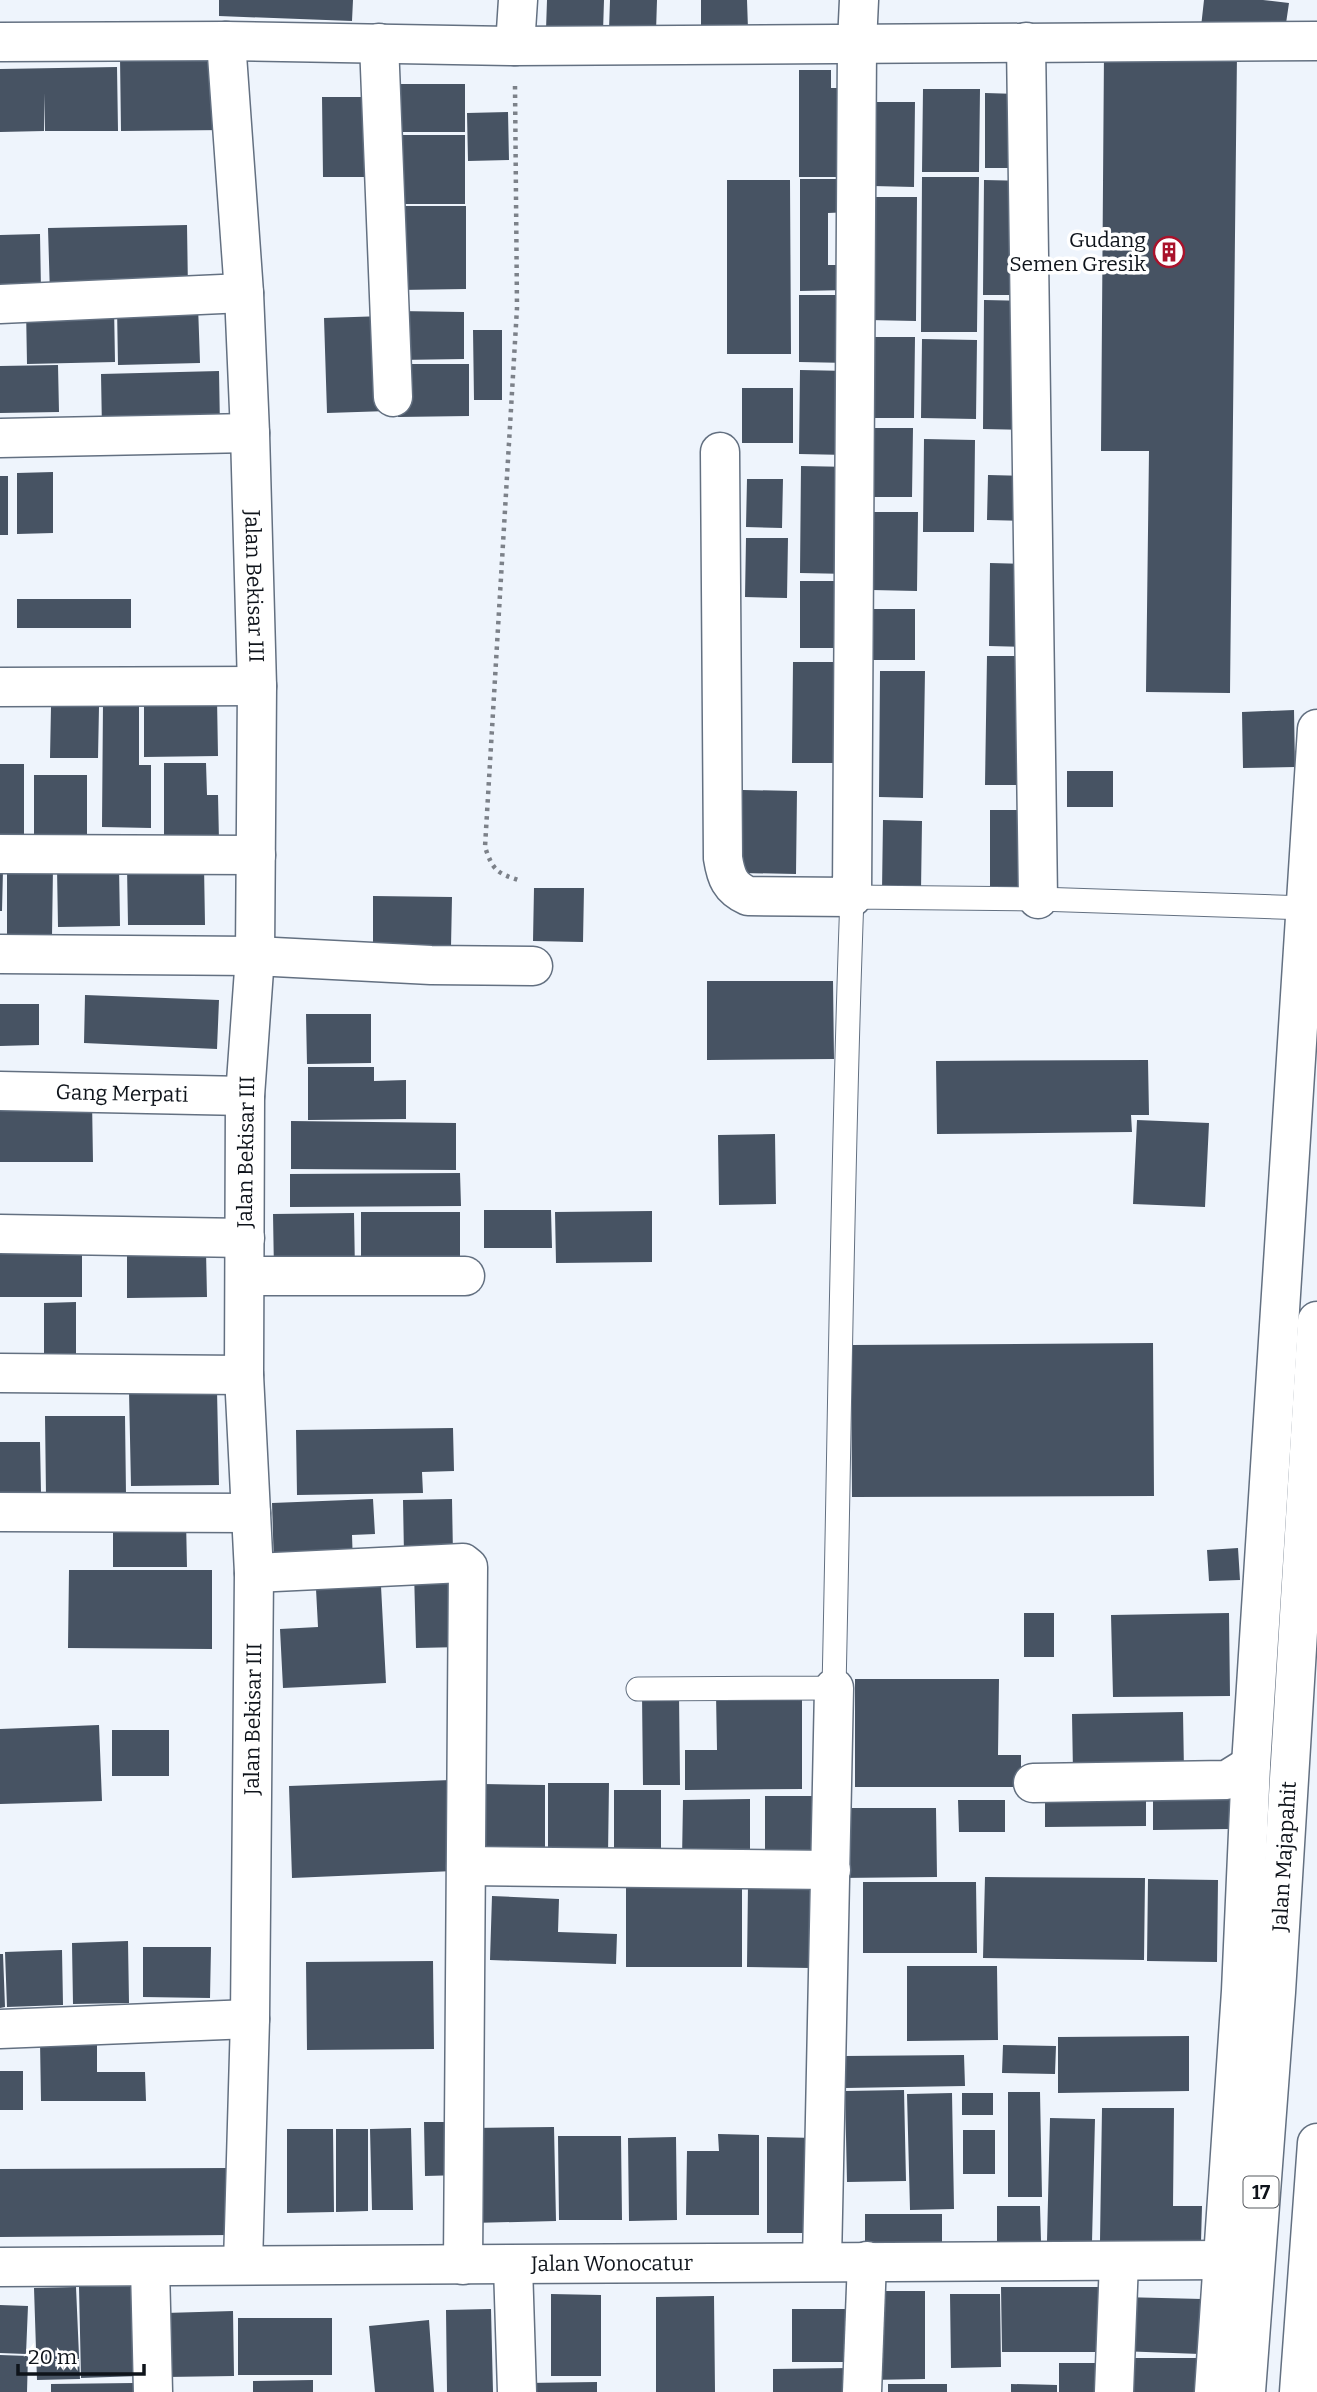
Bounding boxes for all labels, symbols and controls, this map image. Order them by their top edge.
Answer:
place label: Gudang Semen Gresik [1009,227,1146,277]
building icon: Gudang Semen Gresik [1152,235,1186,269]
street label: Jalan Bekisar III [239,509,269,663]
street label: Jalan Bekisar III [232,1076,260,1229]
street label: Gang Merpati [55,1079,189,1108]
street label: Jalan Bekisar III [239,1643,267,1796]
street label: Jalan Majapahit [1267,1780,1302,1933]
road number: 17 [1244,2176,1278,2208]
street label: Jalan Wonocatur [530,2250,693,2277]
scale bar [18,2332,144,2376]
text: 20 m [28,2344,77,2370]

